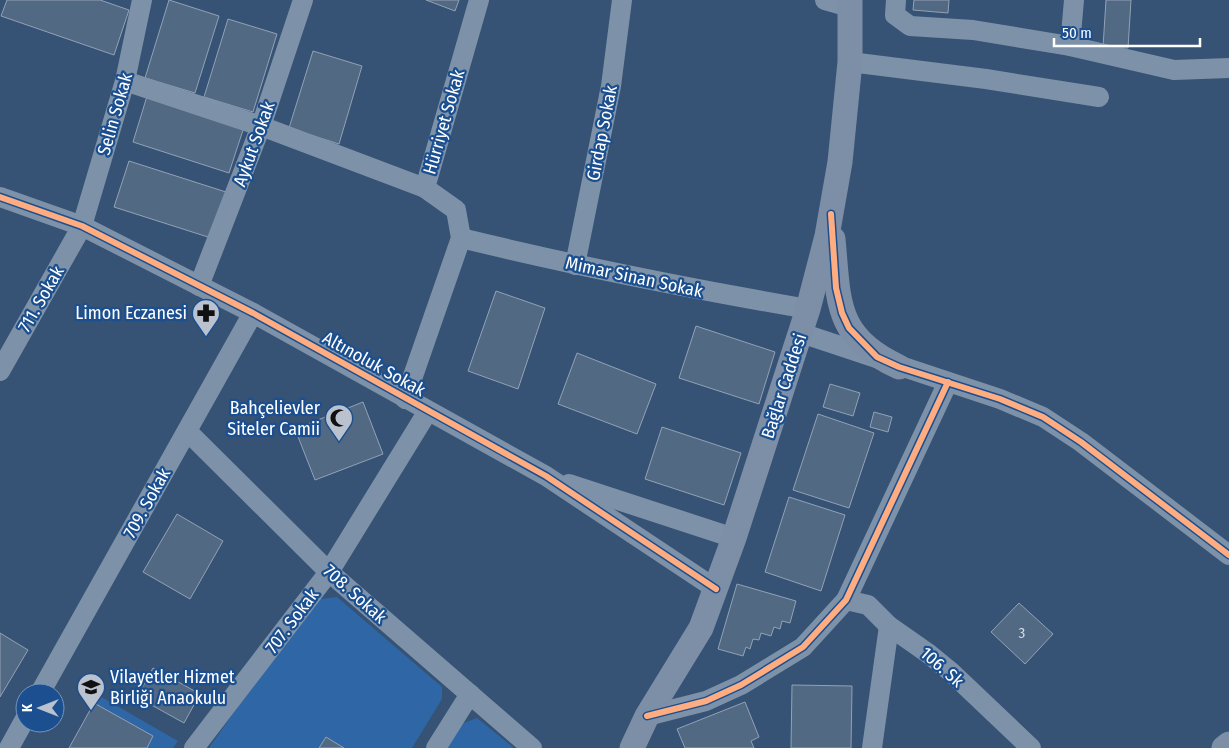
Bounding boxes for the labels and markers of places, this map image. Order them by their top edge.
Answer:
pharmacy icon: Limon Eczanesi [191,298,221,337]
place label: Limon Eczanesi [75,302,187,324]
place label: Bahçelievler Siteler Camii [227,397,321,440]
mosque icon: Bahçelievler Siteler Camii [324,403,354,442]
place label: Vilayetler Hizmet Birliği Anaokulu [110,666,235,709]
school or university icon: Vilayetler Hizmet Birliği Anaokulu [76,672,106,711]

